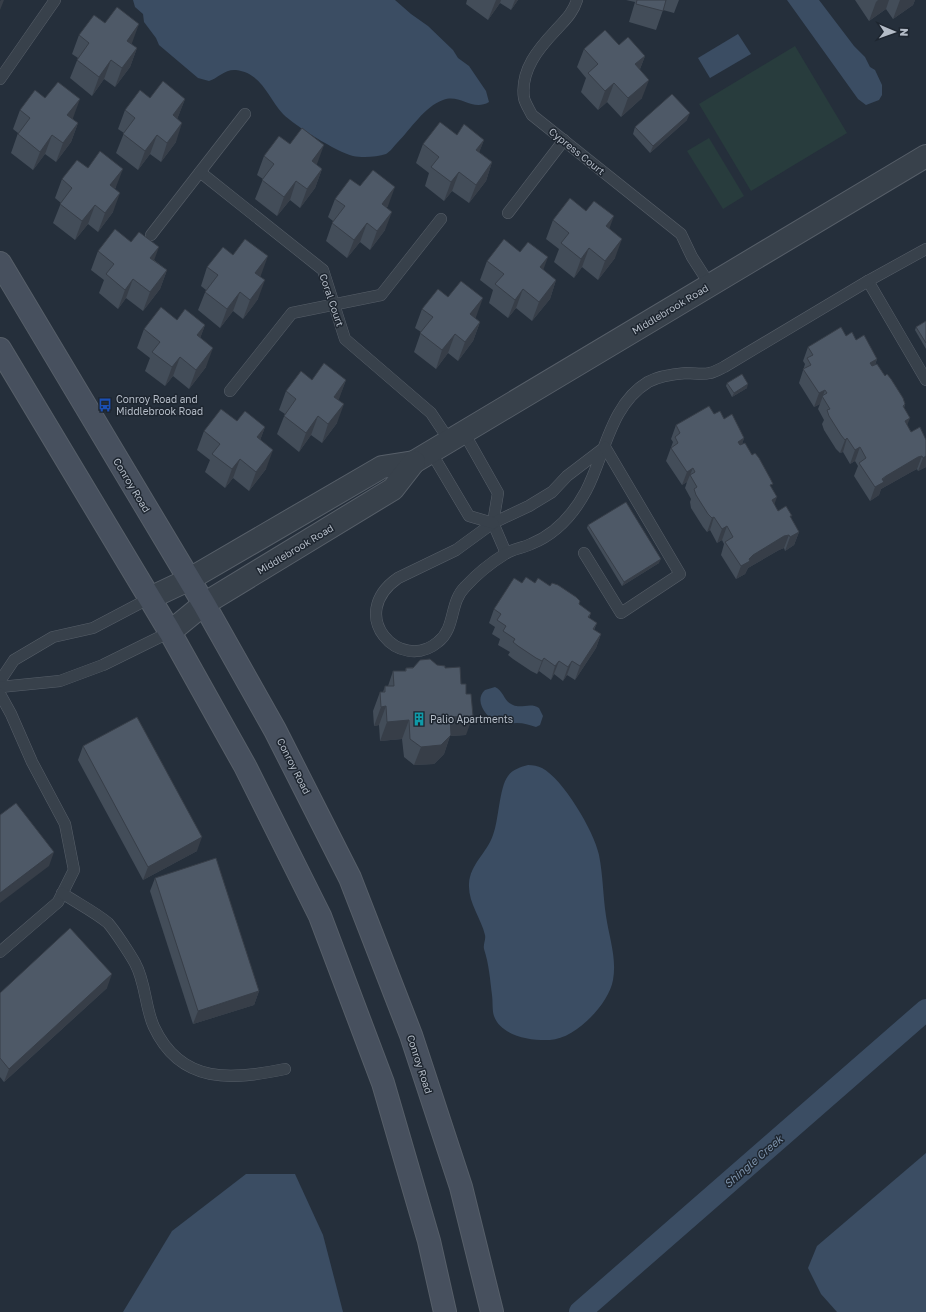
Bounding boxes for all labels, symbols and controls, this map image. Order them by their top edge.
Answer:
north arrow [874,12,914,52]
text: N [898,28,911,37]
street label: Cypress Court [547,125,607,177]
street label: Coral Court [317,272,347,328]
street label: Middlebrook Road [630,281,710,337]
place label: Conroy Road and Middlebrook Road [116,393,203,417]
bus stop icon: Conroy Road and Middlebrook Road [97,397,113,413]
street label: Conroy Road [111,456,153,514]
street label: Middlebrook Road [255,521,335,577]
building icon: Palio Apartments [411,711,427,727]
place label: Palio Apartments [430,713,513,725]
street label: Conroy Road [275,736,313,796]
street label: Conroy Road [405,1033,435,1095]
water label: Shingle Creek [721,1131,787,1191]

